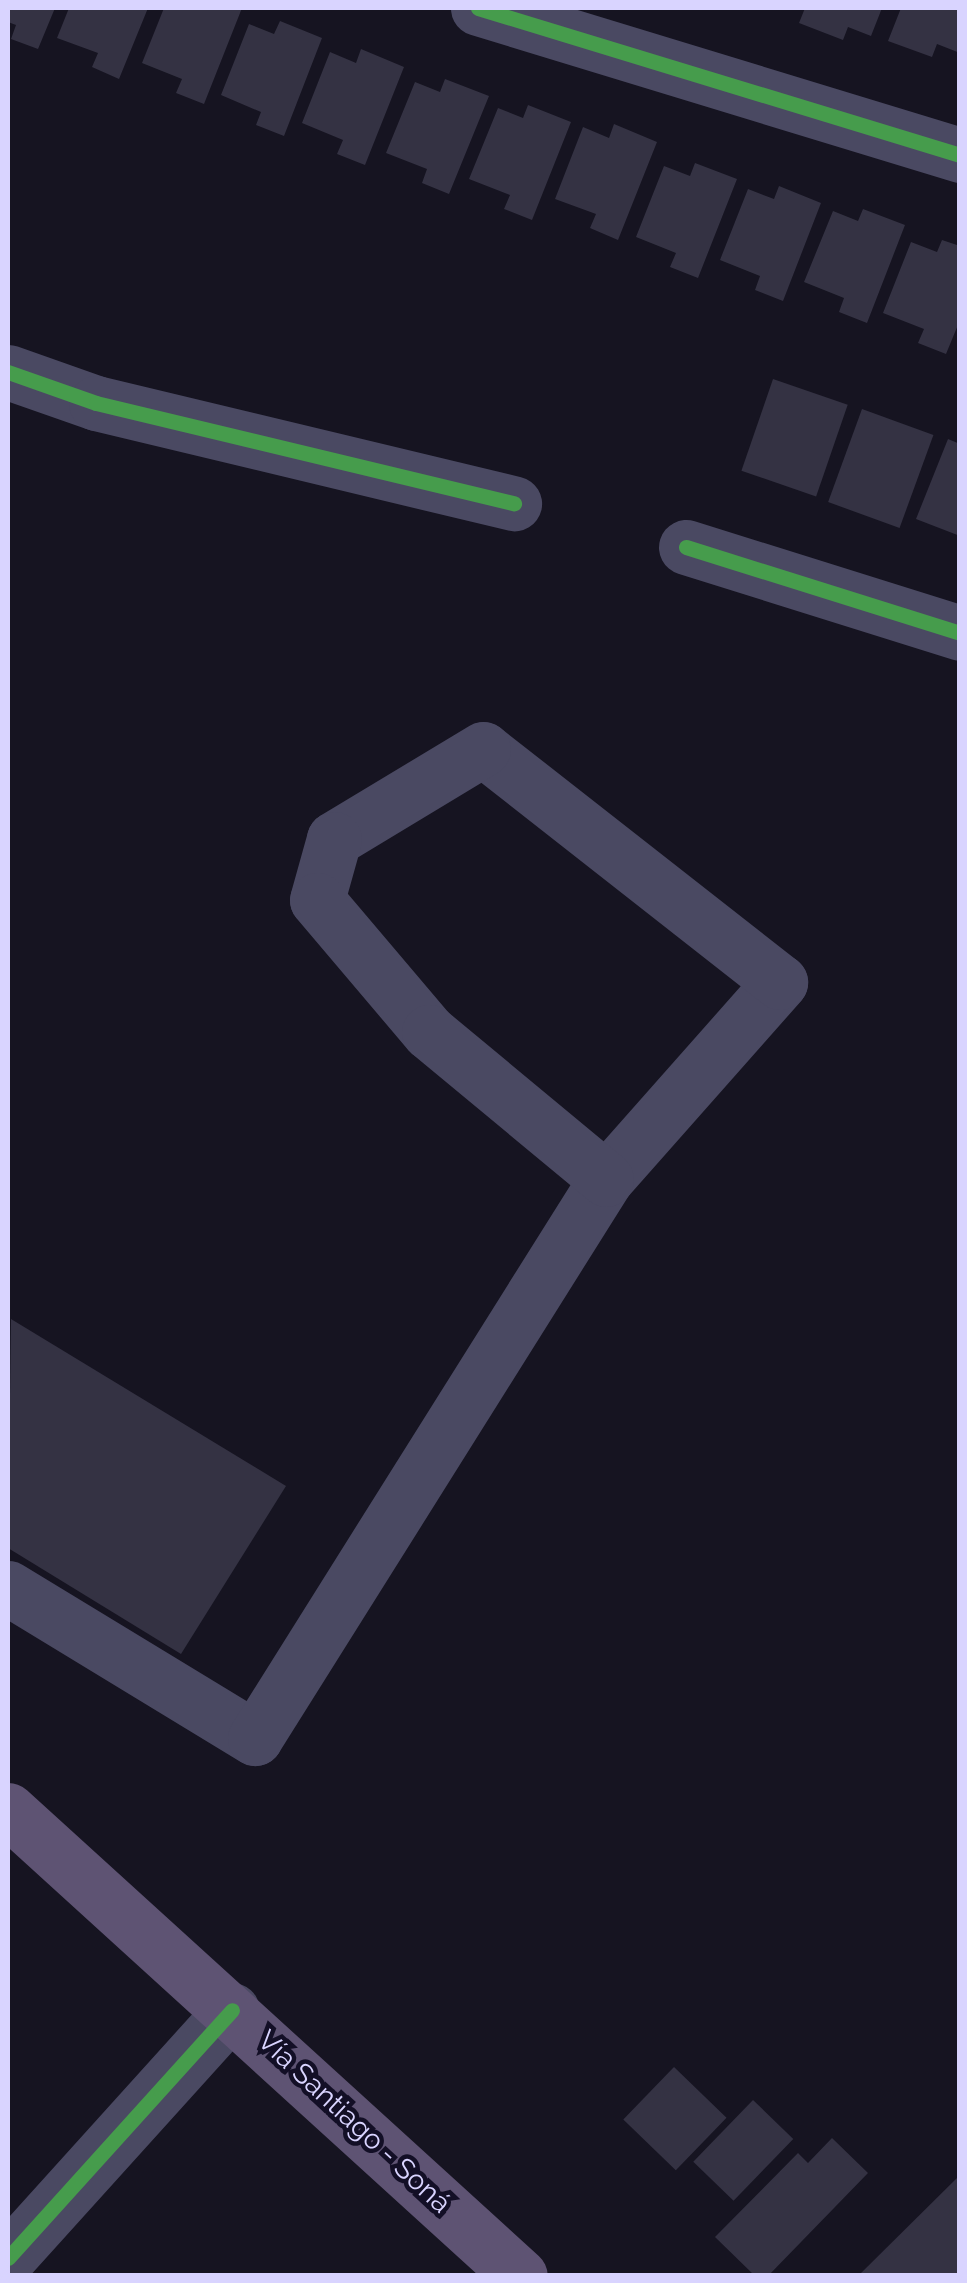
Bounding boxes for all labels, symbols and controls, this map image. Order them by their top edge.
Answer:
street label: Vía Santiago - Soná [250,2024,458,2220]

